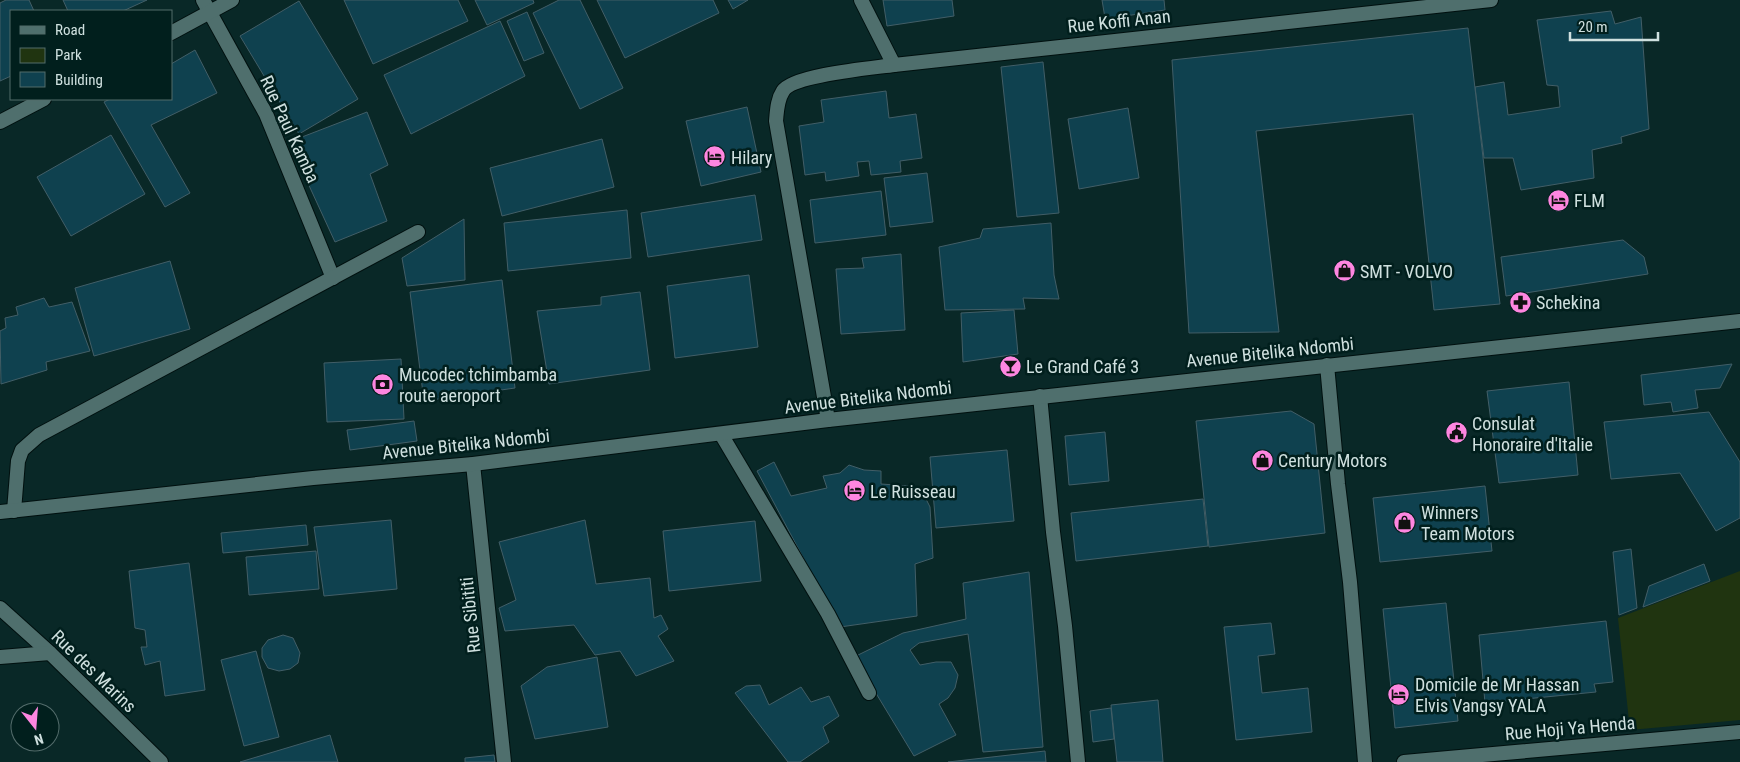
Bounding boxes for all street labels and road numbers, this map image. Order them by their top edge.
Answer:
street label: Rue Koffi Anan [1066,5,1172,37]
street label: Rue Paul Kamba [256,72,324,186]
street label: Avenue Bitelika Ndombi [1185,333,1355,371]
street label: Avenue Bitelika Ndombi [783,376,953,418]
street label: Avenue Bitelika Ndombi [381,425,551,463]
street label: Rue Sibititi [456,576,484,654]
street label: Rue des Marins [47,625,141,717]
street label: Rue Hoji Ya Henda [1504,712,1636,744]

